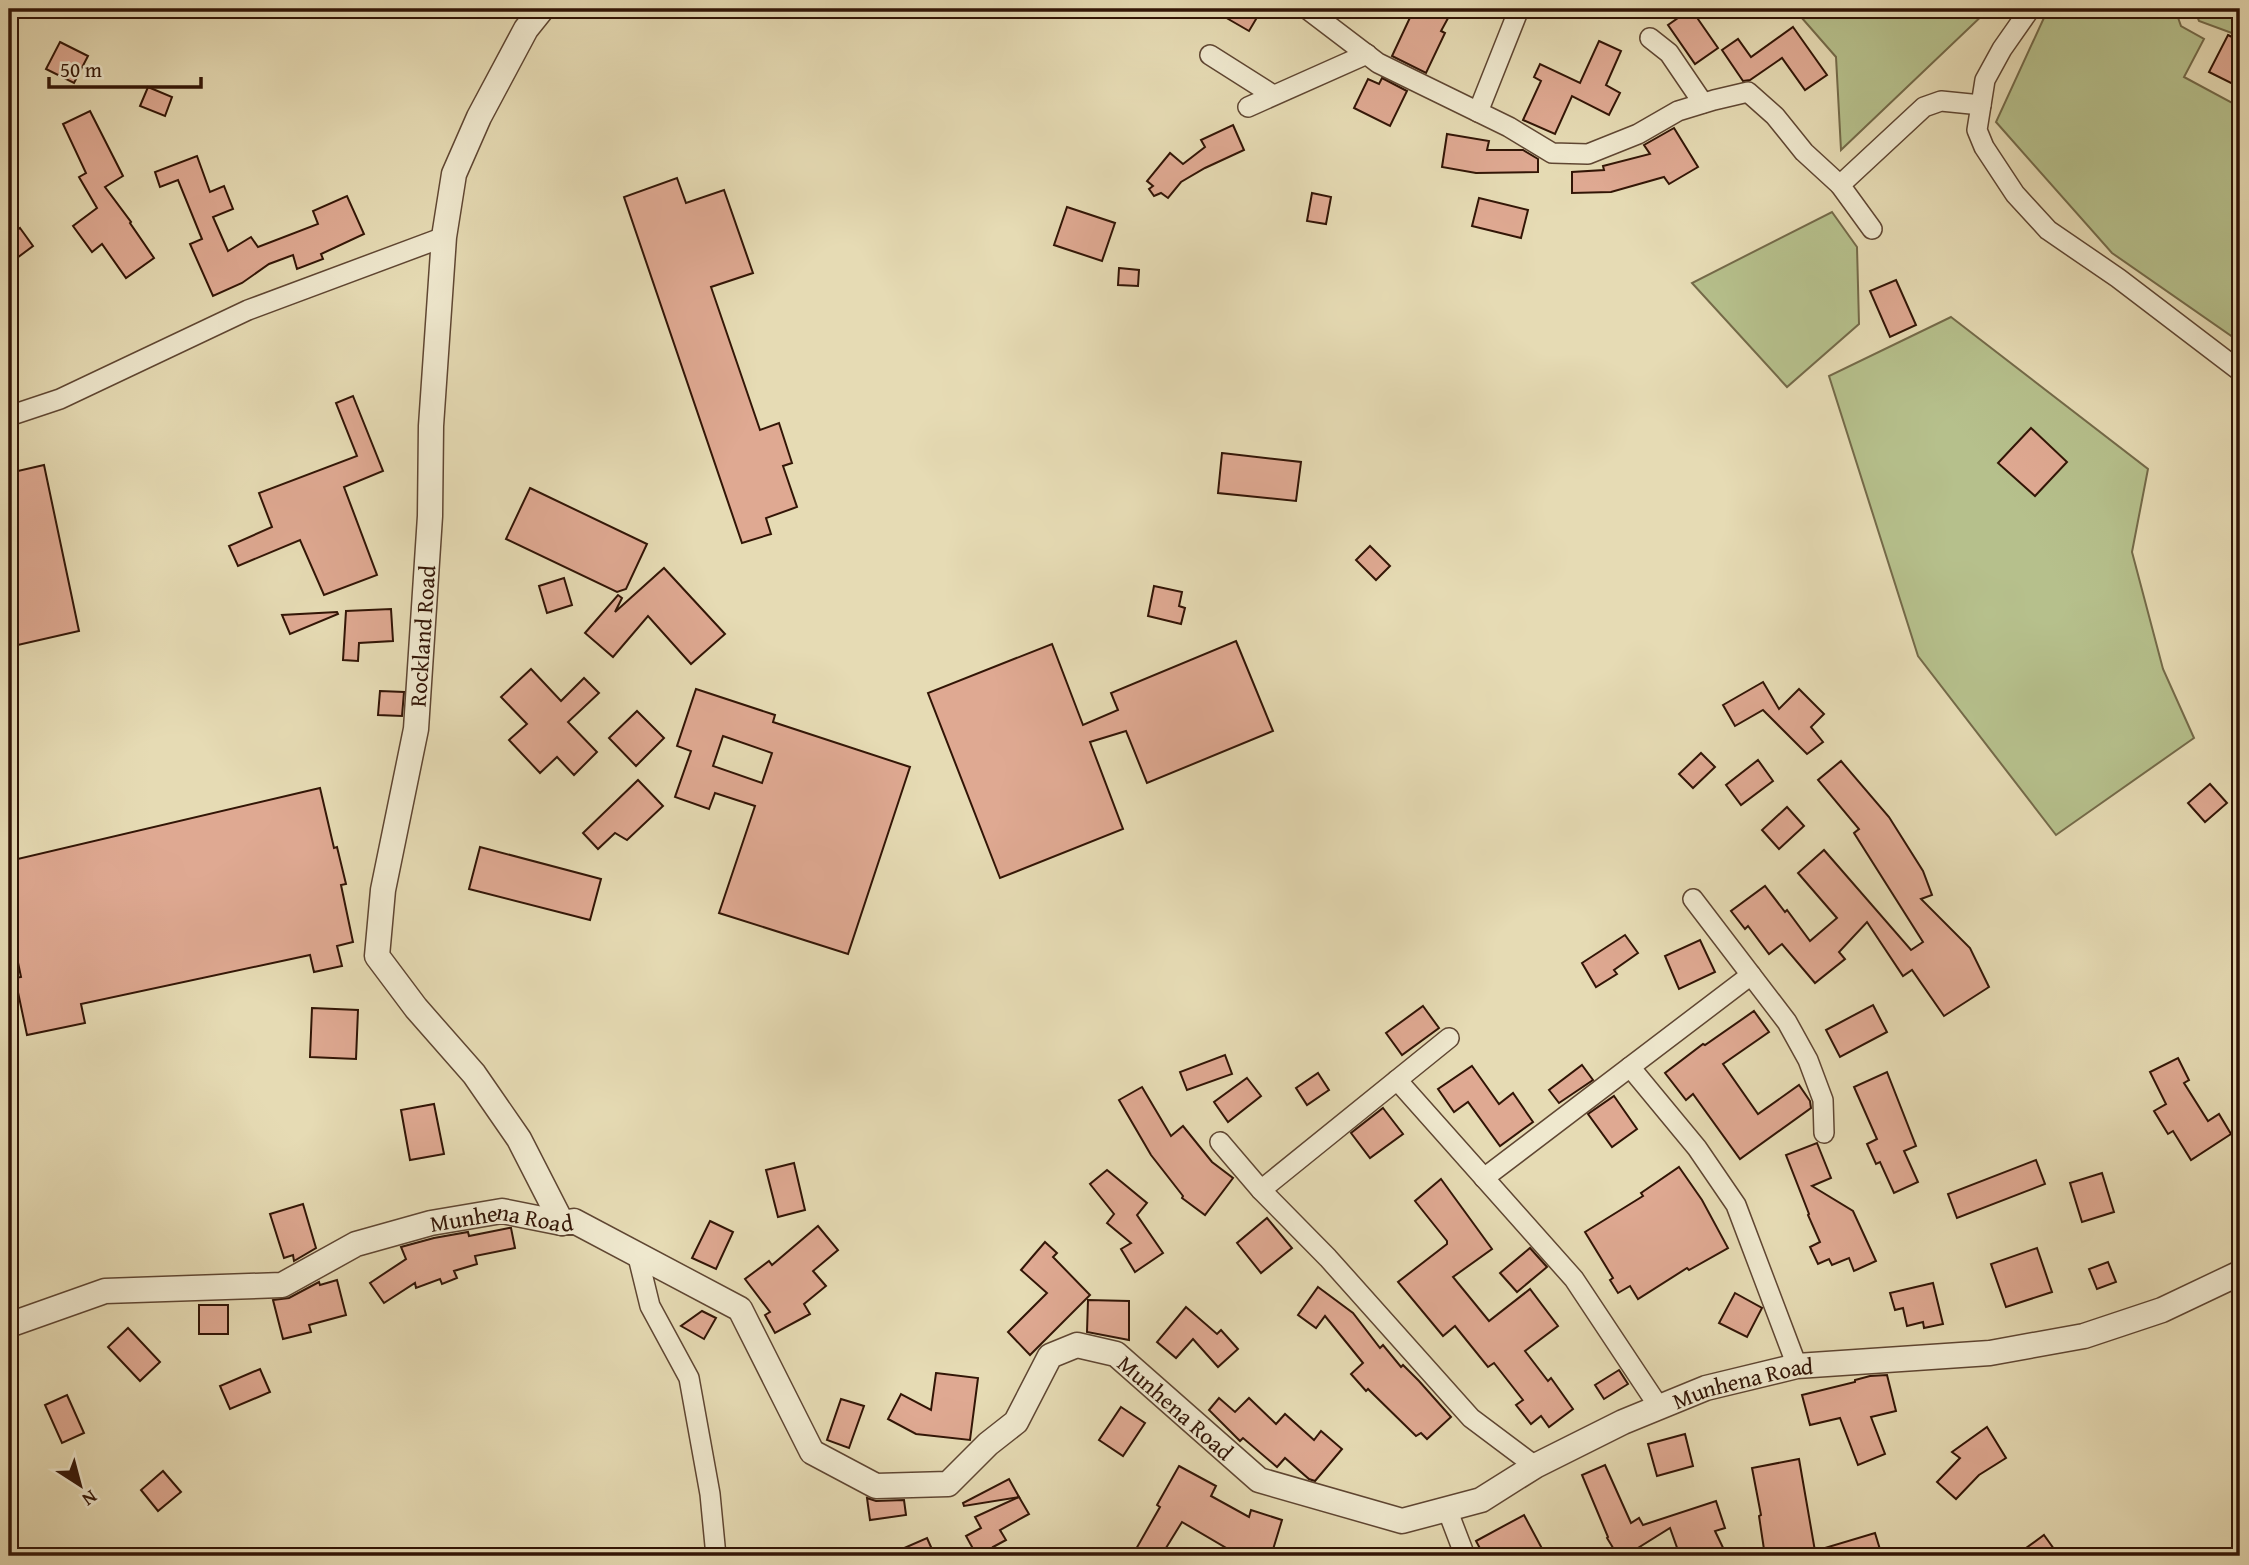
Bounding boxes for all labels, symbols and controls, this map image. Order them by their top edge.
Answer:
scale bar [49,46,201,90]
text: 50 m [60,54,102,85]
street label: Rockland Road [401,563,443,708]
street label: Munhena Road [427,1194,576,1240]
street label: Munhena Road [1111,1347,1242,1468]
street label: Munhena Road [1667,1348,1815,1417]
north arrow [46,1450,116,1520]
text: N [76,1484,103,1514]

